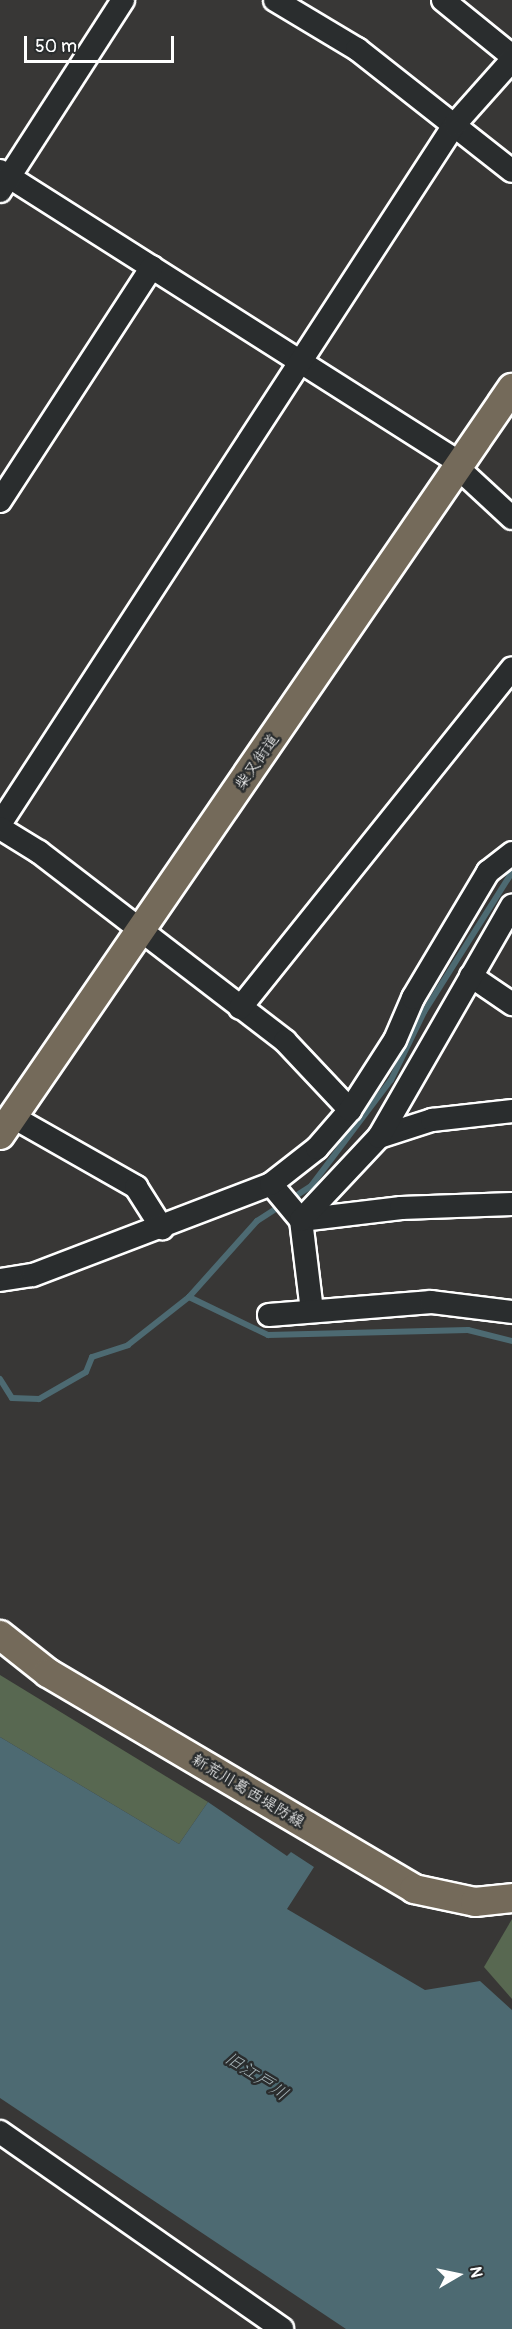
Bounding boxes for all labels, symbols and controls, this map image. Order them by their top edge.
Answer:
scale bar [27,24,177,62]
text: 50 m [35,35,77,58]
street label: 柴又街道 [231,730,283,794]
street label: 新荒川葛西堤防線 [188,1750,308,1832]
water label: 旧江戸川 [220,2048,292,2106]
north arrow [428,2245,488,2305]
text: N [465,2265,487,2279]

